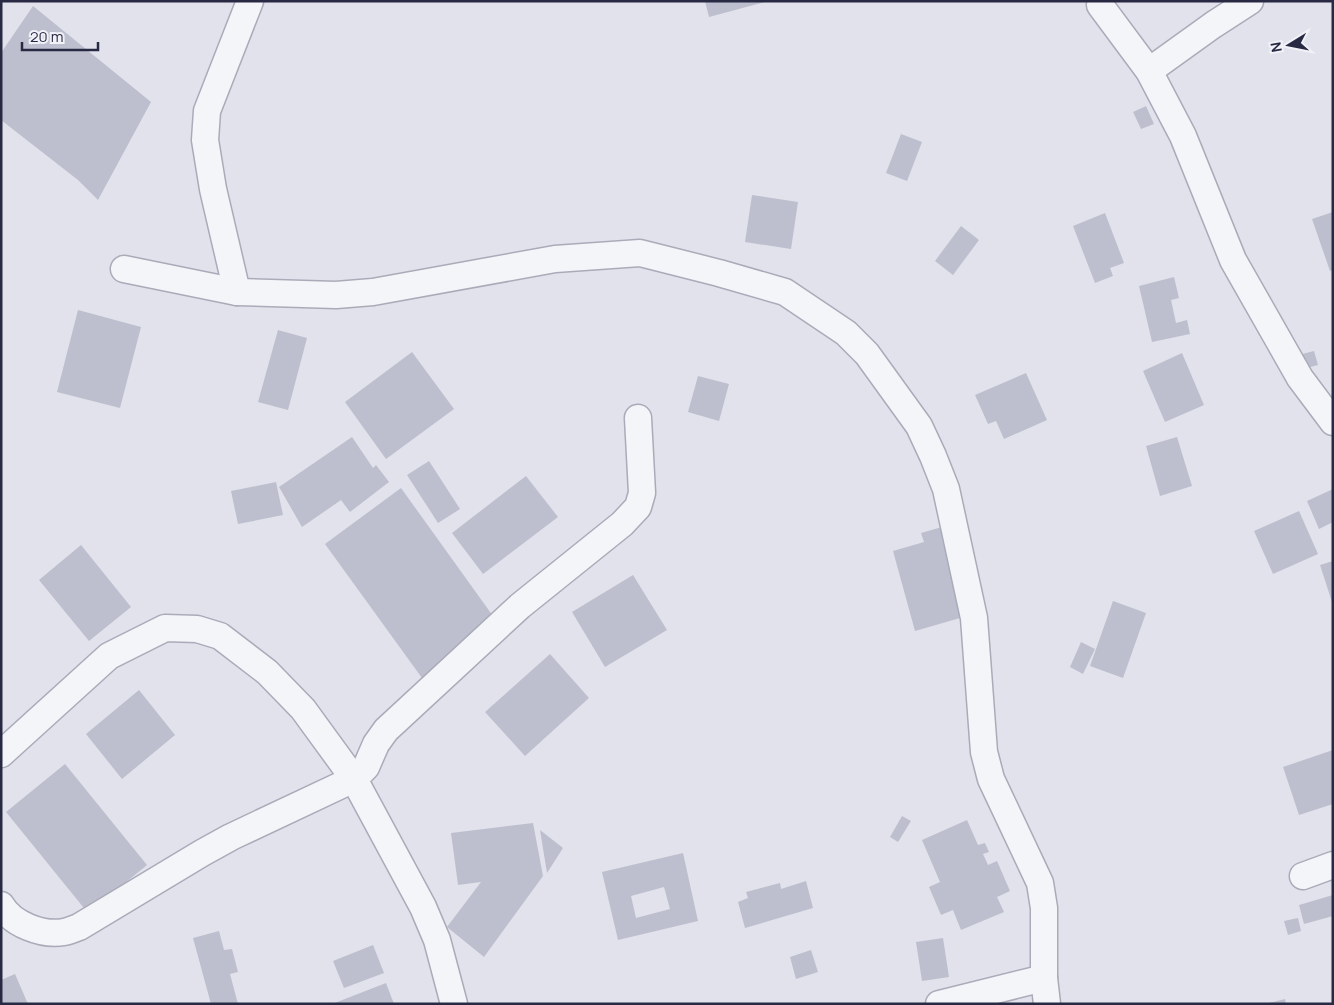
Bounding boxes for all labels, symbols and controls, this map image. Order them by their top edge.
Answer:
scale bar [22,20,99,52]
north arrow [1264,20,1314,70]
text: 20 m [30,26,63,47]
text: N [1265,41,1286,54]

